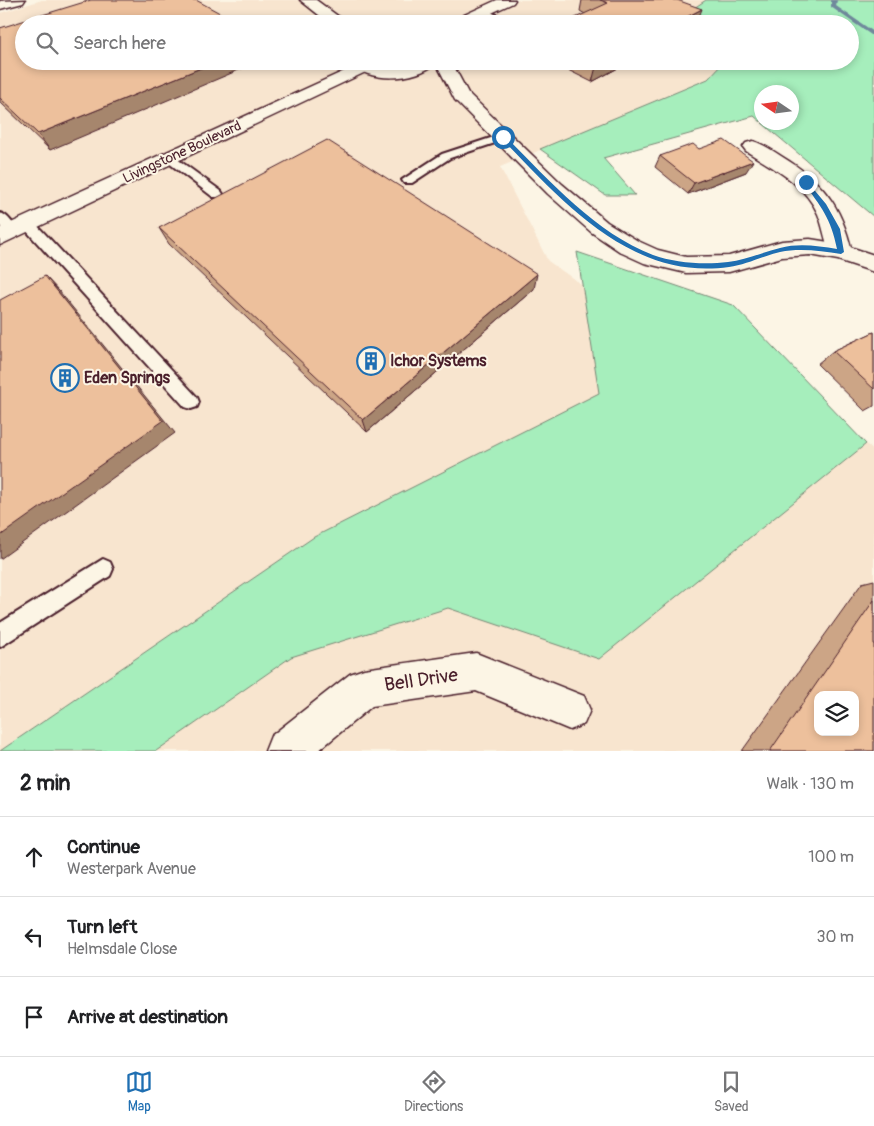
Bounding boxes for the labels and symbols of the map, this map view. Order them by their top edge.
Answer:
north arrow [754,85,799,130]
street label: Livingstone Boulevard [120,117,244,187]
route start [492,126,515,149]
route end [795,171,818,194]
building icon: Ichor Systems [356,346,386,376]
place label: Ichor Systems [390,351,487,371]
building icon: Eden Springs [50,363,80,393]
place label: Eden Springs [84,368,171,388]
street label: Bell Drive [383,663,460,697]

